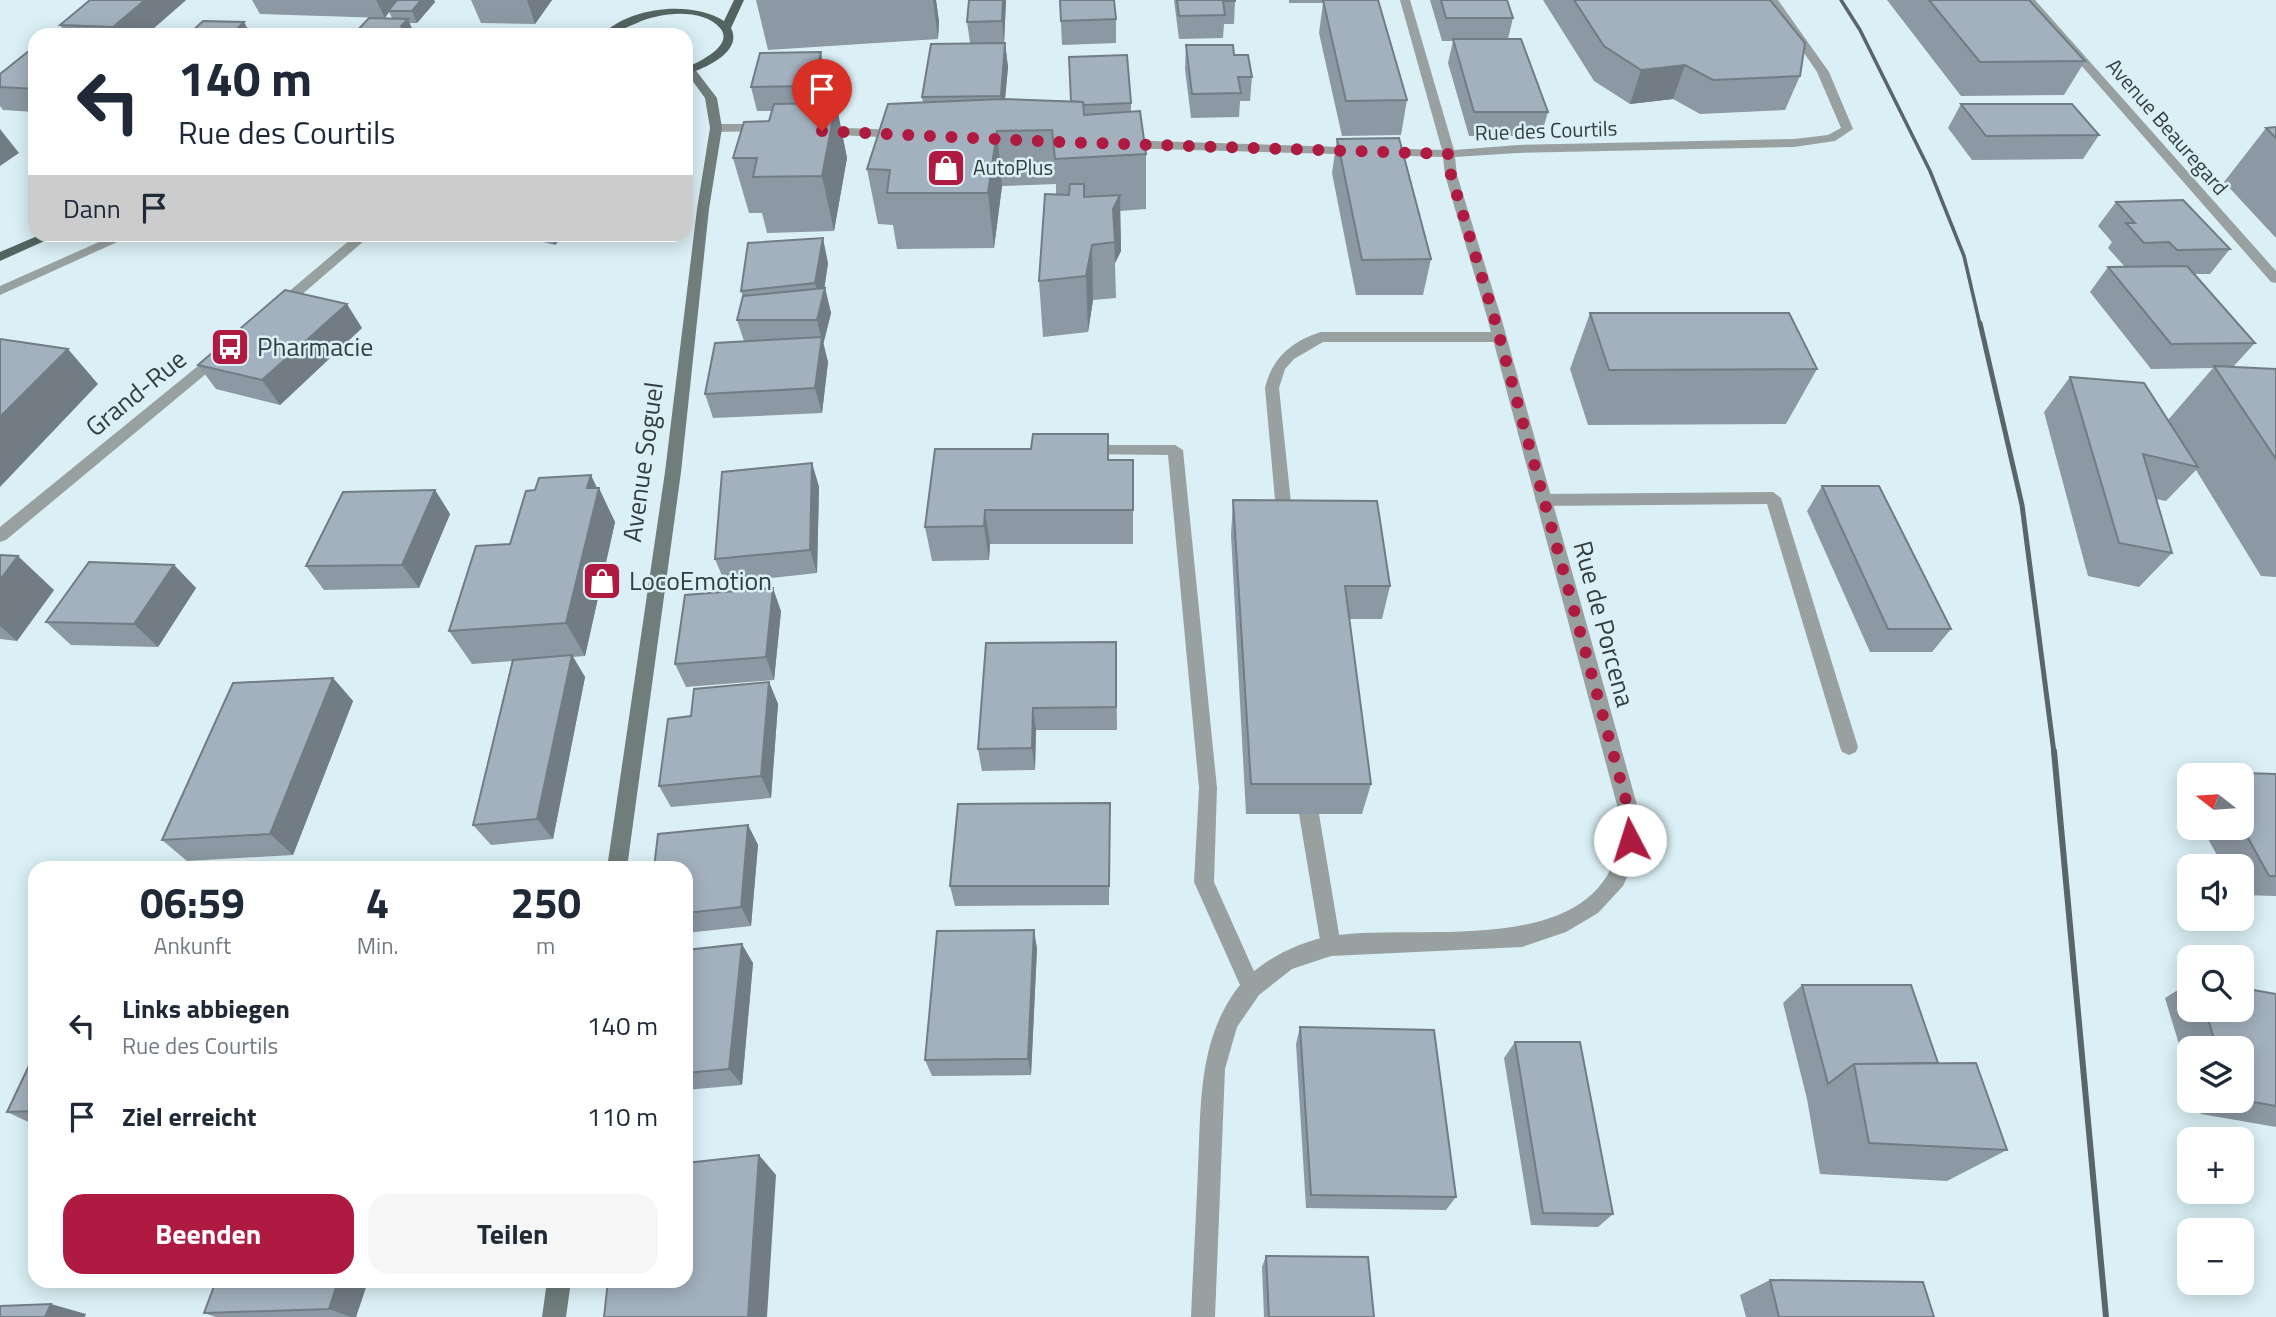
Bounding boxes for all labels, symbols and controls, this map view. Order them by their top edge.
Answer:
text: 140 m [178,40,312,115]
street label: Avenue Beauregard [2099,51,2236,202]
icon: left [63,56,154,147]
pin [792,59,852,131]
icon: arrive [803,70,841,108]
text: Rue des Courtils [178,108,395,156]
street label: Rue des Courtils [1474,112,1618,148]
shop icon: AutoPlus [925,147,967,189]
place label: AutoPlus [973,151,1053,183]
text: Dann [63,189,121,228]
icon: arrive [135,189,173,227]
bus stop icon: Pharmacie [209,326,251,368]
place label: Pharmacie [257,327,373,366]
street label: Grand-Rue [77,340,195,446]
street label: Avenue Soguel [612,379,673,544]
street label: Rue de Porcena [1564,537,1645,711]
shop icon: LocoEmotion [581,560,623,602]
place label: LocoEmotion [629,561,772,600]
north arrow [2177,763,2254,840]
map controls [2177,763,2254,1295]
position arrow [1593,803,1667,877]
button: sound [2177,854,2254,931]
text: 06:59 [140,870,245,934]
text: 4 [366,870,389,934]
text: 250 [510,870,581,934]
text: Ankunft [154,928,231,963]
text: Min. [357,928,398,963]
text: m [536,928,555,963]
button: search [2177,945,2254,1022]
text: Links abbiegen [122,989,290,1028]
text: 140 m [587,1006,658,1045]
icon: left [63,1007,101,1045]
text: Rue des Courtils [122,1028,278,1063]
button: layers [2177,1036,2254,1113]
text: Ziel erreicht [122,1097,257,1136]
text: 110 m [587,1097,658,1136]
icon: arrive [63,1098,101,1136]
button: + [2177,1127,2254,1204]
button: Beenden [63,1194,354,1274]
button: Teilen [368,1194,658,1274]
button: − [2177,1218,2254,1295]

